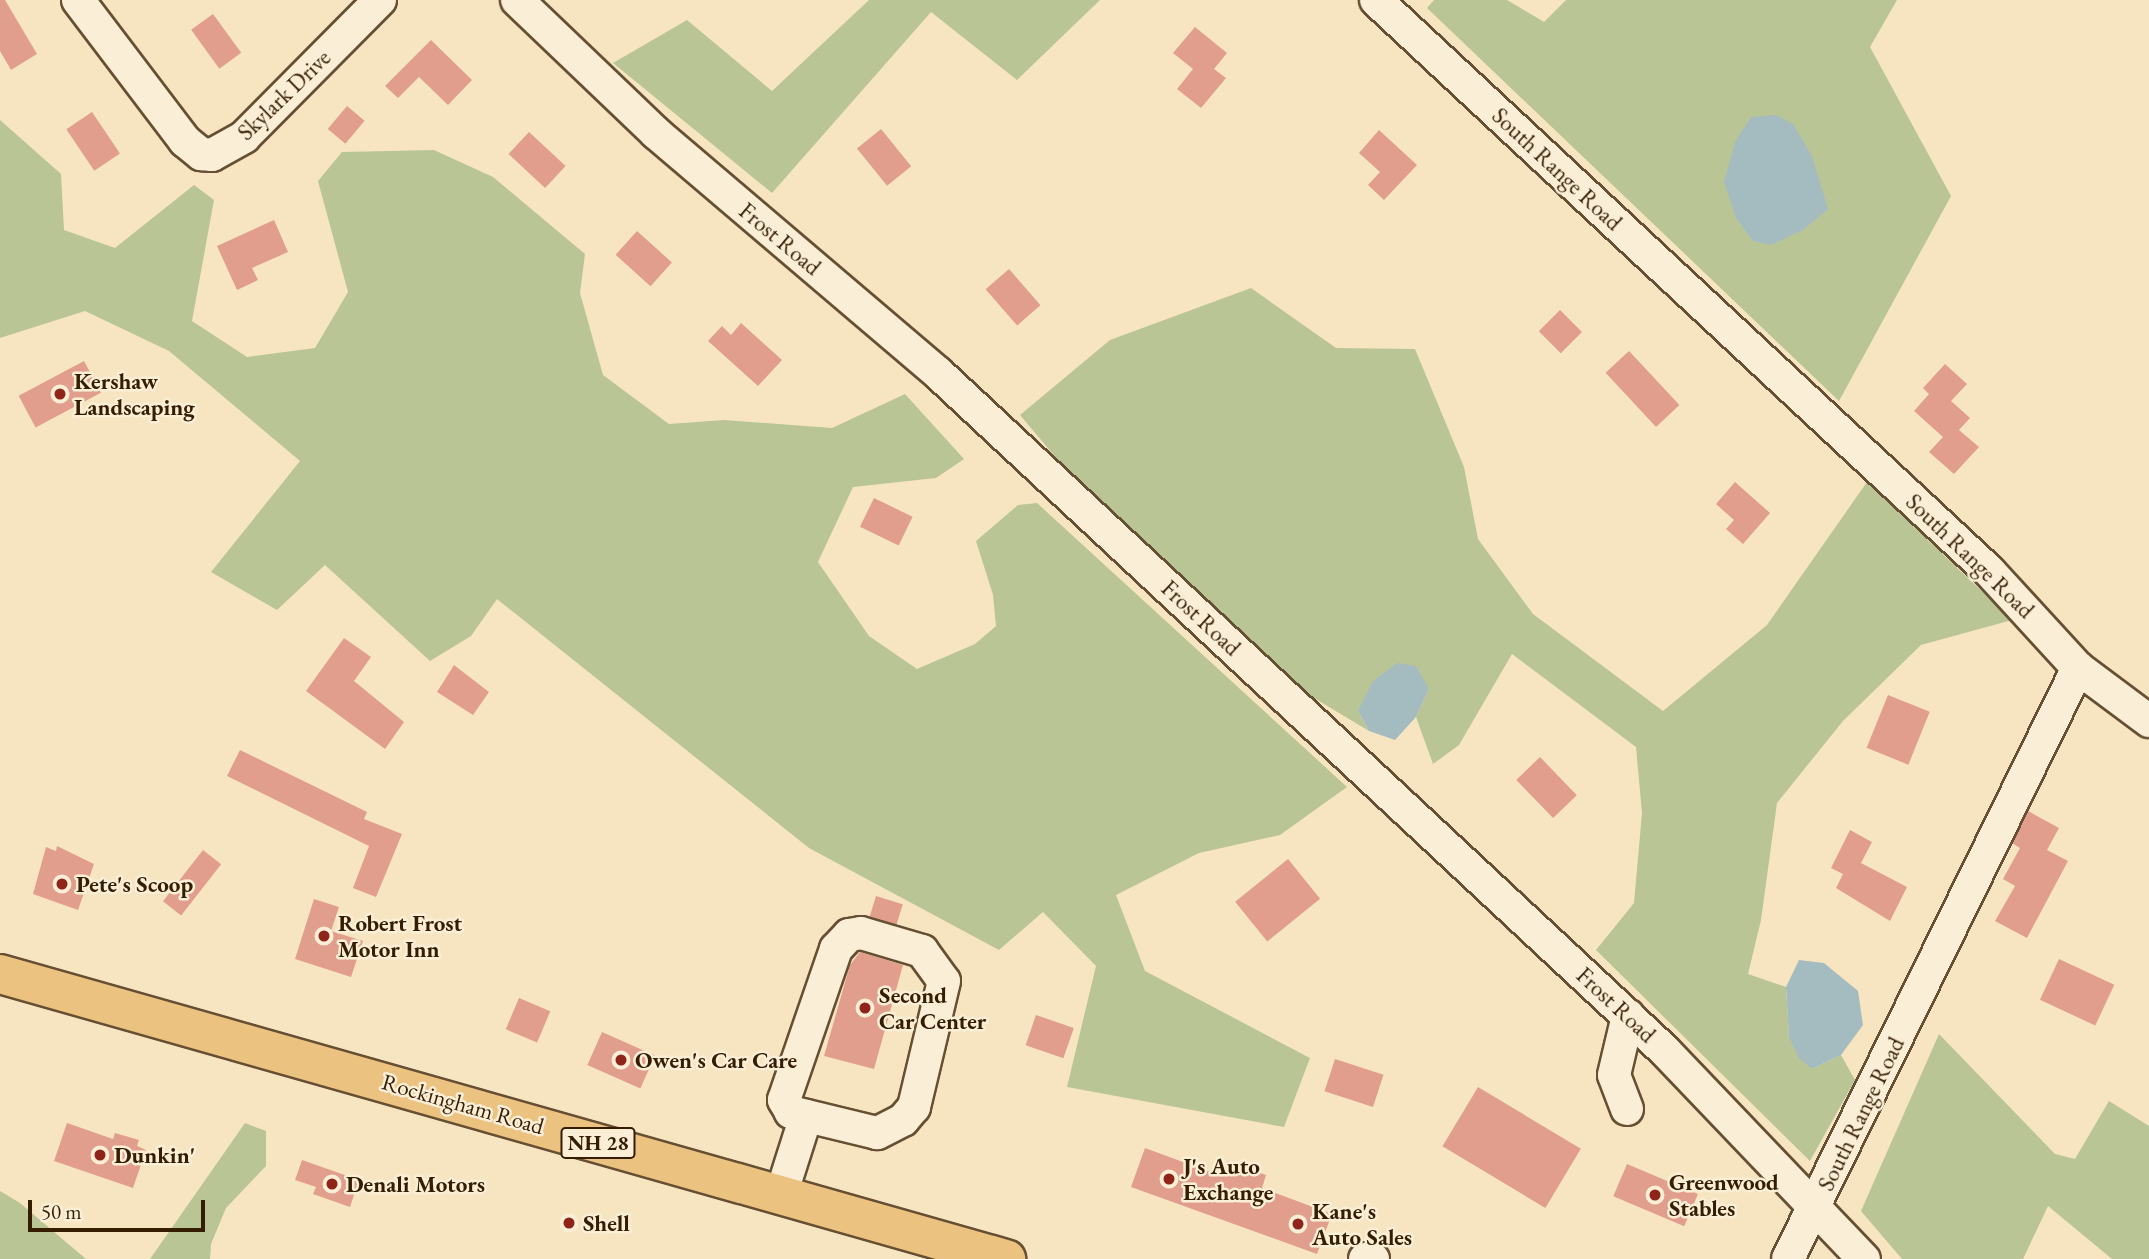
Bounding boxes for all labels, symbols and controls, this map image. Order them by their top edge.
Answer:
street label: Skylark Drive [232,44,336,146]
street label: South Range Road [1486,102,1628,236]
street label: Frost Road [734,197,826,281]
place label: Kershaw Landscaping [74,367,195,421]
marker: Kershaw Landscaping [52,386,68,402]
street label: South Range Road [1900,488,2040,624]
street label: Frost Road [1156,574,1246,662]
place label: Pete's Scoop [76,870,193,898]
marker: Pete's Scoop [54,876,70,892]
place label: Robert Frost Motor Inn [338,909,462,963]
marker: Robert Frost Motor Inn [316,928,332,944]
street label: Frost Road [1571,961,1661,1049]
place label: Second Car Center [879,981,986,1035]
marker: Second Car Center [857,1000,873,1016]
street label: South Range Road [1812,1033,1910,1195]
place label: Owen's Car Care [635,1046,797,1074]
marker: Owen's Car Care [613,1052,629,1068]
street label: Rockingham Road [379,1068,547,1140]
road number: NH 28 [560,1126,636,1160]
place label: Dunkin' [114,1141,195,1169]
marker: Dunkin' [92,1147,108,1163]
place label: J's Auto Exchange [1183,1152,1273,1206]
place label: Greenwood Stables [1669,1168,1779,1222]
place label: Denali Motors [346,1170,485,1198]
marker: J's Auto Exchange [1161,1171,1177,1187]
marker: Denali Motors [324,1176,340,1192]
scale bar [32,1186,208,1230]
marker: Greenwood Stables [1647,1187,1663,1203]
place label: Kane's Auto Sales [1312,1197,1412,1251]
text: 50 m [41,1198,82,1225]
place label: Shell [583,1209,630,1237]
marker: Shell [561,1215,577,1231]
marker: Kane's Auto Sales [1290,1216,1306,1232]

